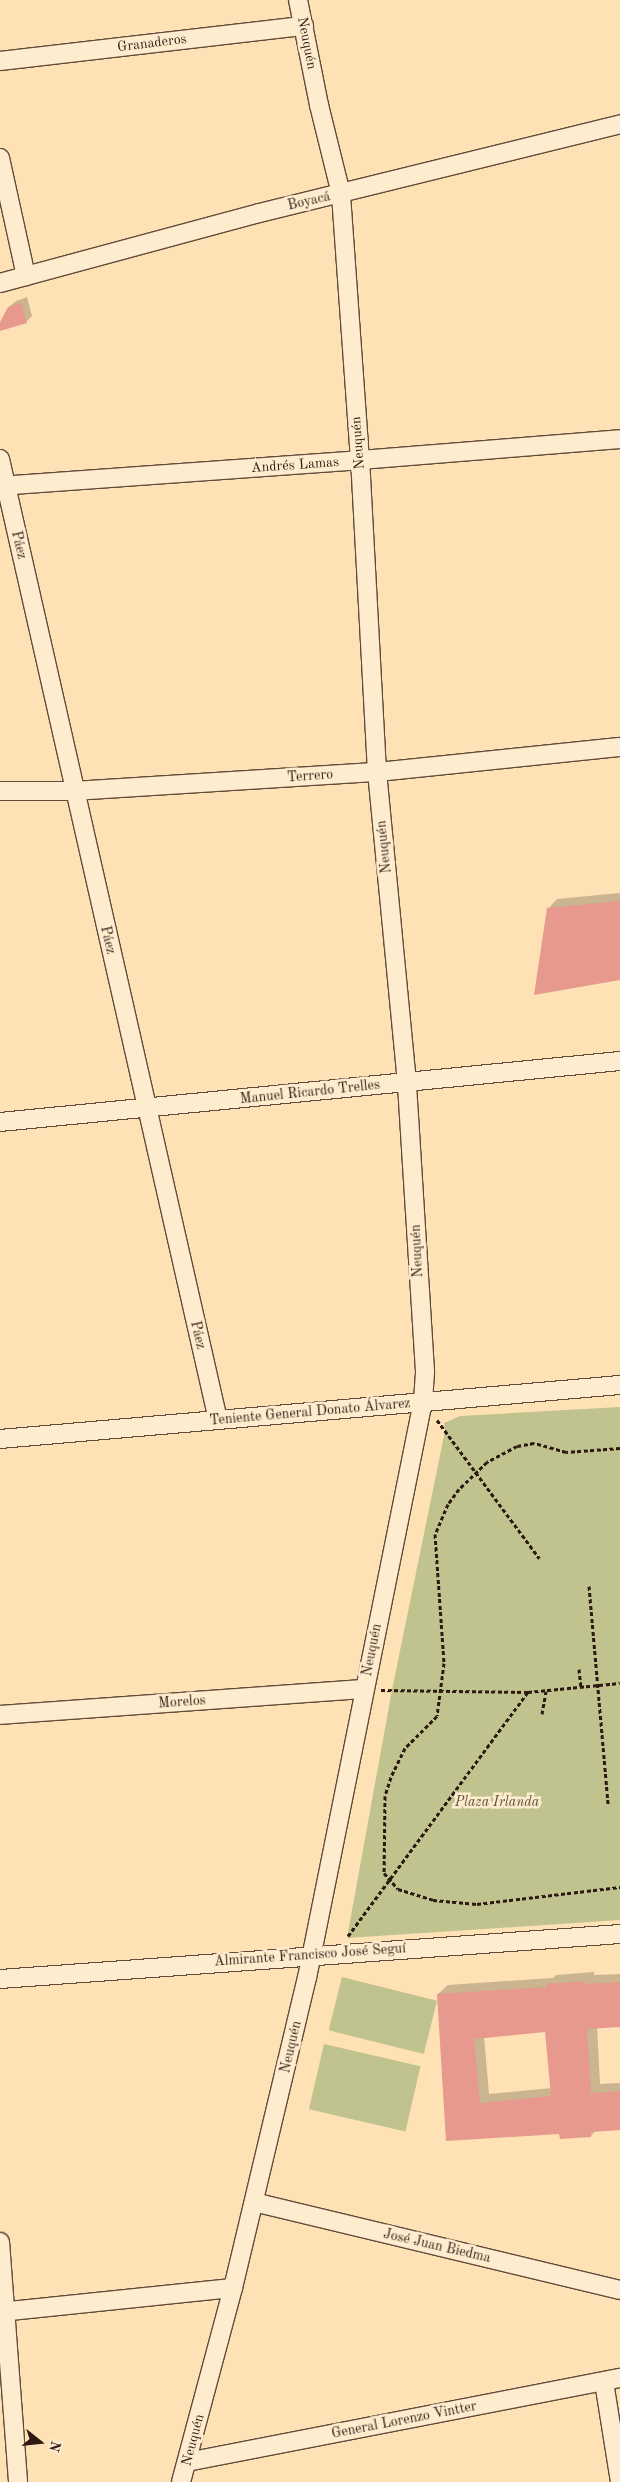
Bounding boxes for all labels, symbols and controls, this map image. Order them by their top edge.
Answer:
street label: Neuquén [294,15,320,71]
street label: Granaderos [116,30,188,56]
street label: Boyacá [286,188,332,214]
street label: Neuquén [348,416,368,470]
street label: Andrés Lamas [250,454,340,476]
street label: Páez [8,529,30,561]
street label: Terrero [286,766,334,786]
street label: Neuquén [373,820,395,874]
street label: Páez [97,924,119,956]
street label: Manuel Ricardo Trelles [239,1076,381,1108]
street label: Neuquén [407,1224,427,1278]
street label: Páez [187,1319,209,1351]
street label: Teniente General Donato Álvarez [209,1395,411,1429]
street label: Neuquén [359,1622,385,1678]
street label: Morelos [158,1692,206,1712]
park label: Plaza Irlanda [455,1794,539,1810]
street label: Almirante Francisco José Seguí [213,1940,407,1970]
street label: Neuquén [277,2019,305,2075]
street label: José Juan Biedma [382,2225,492,2267]
street label: General Lorenzo Vintter [330,2398,478,2442]
street label: Neuquén [178,2412,208,2468]
north arrow [15,2417,65,2467]
text: N [46,2439,63,2453]

